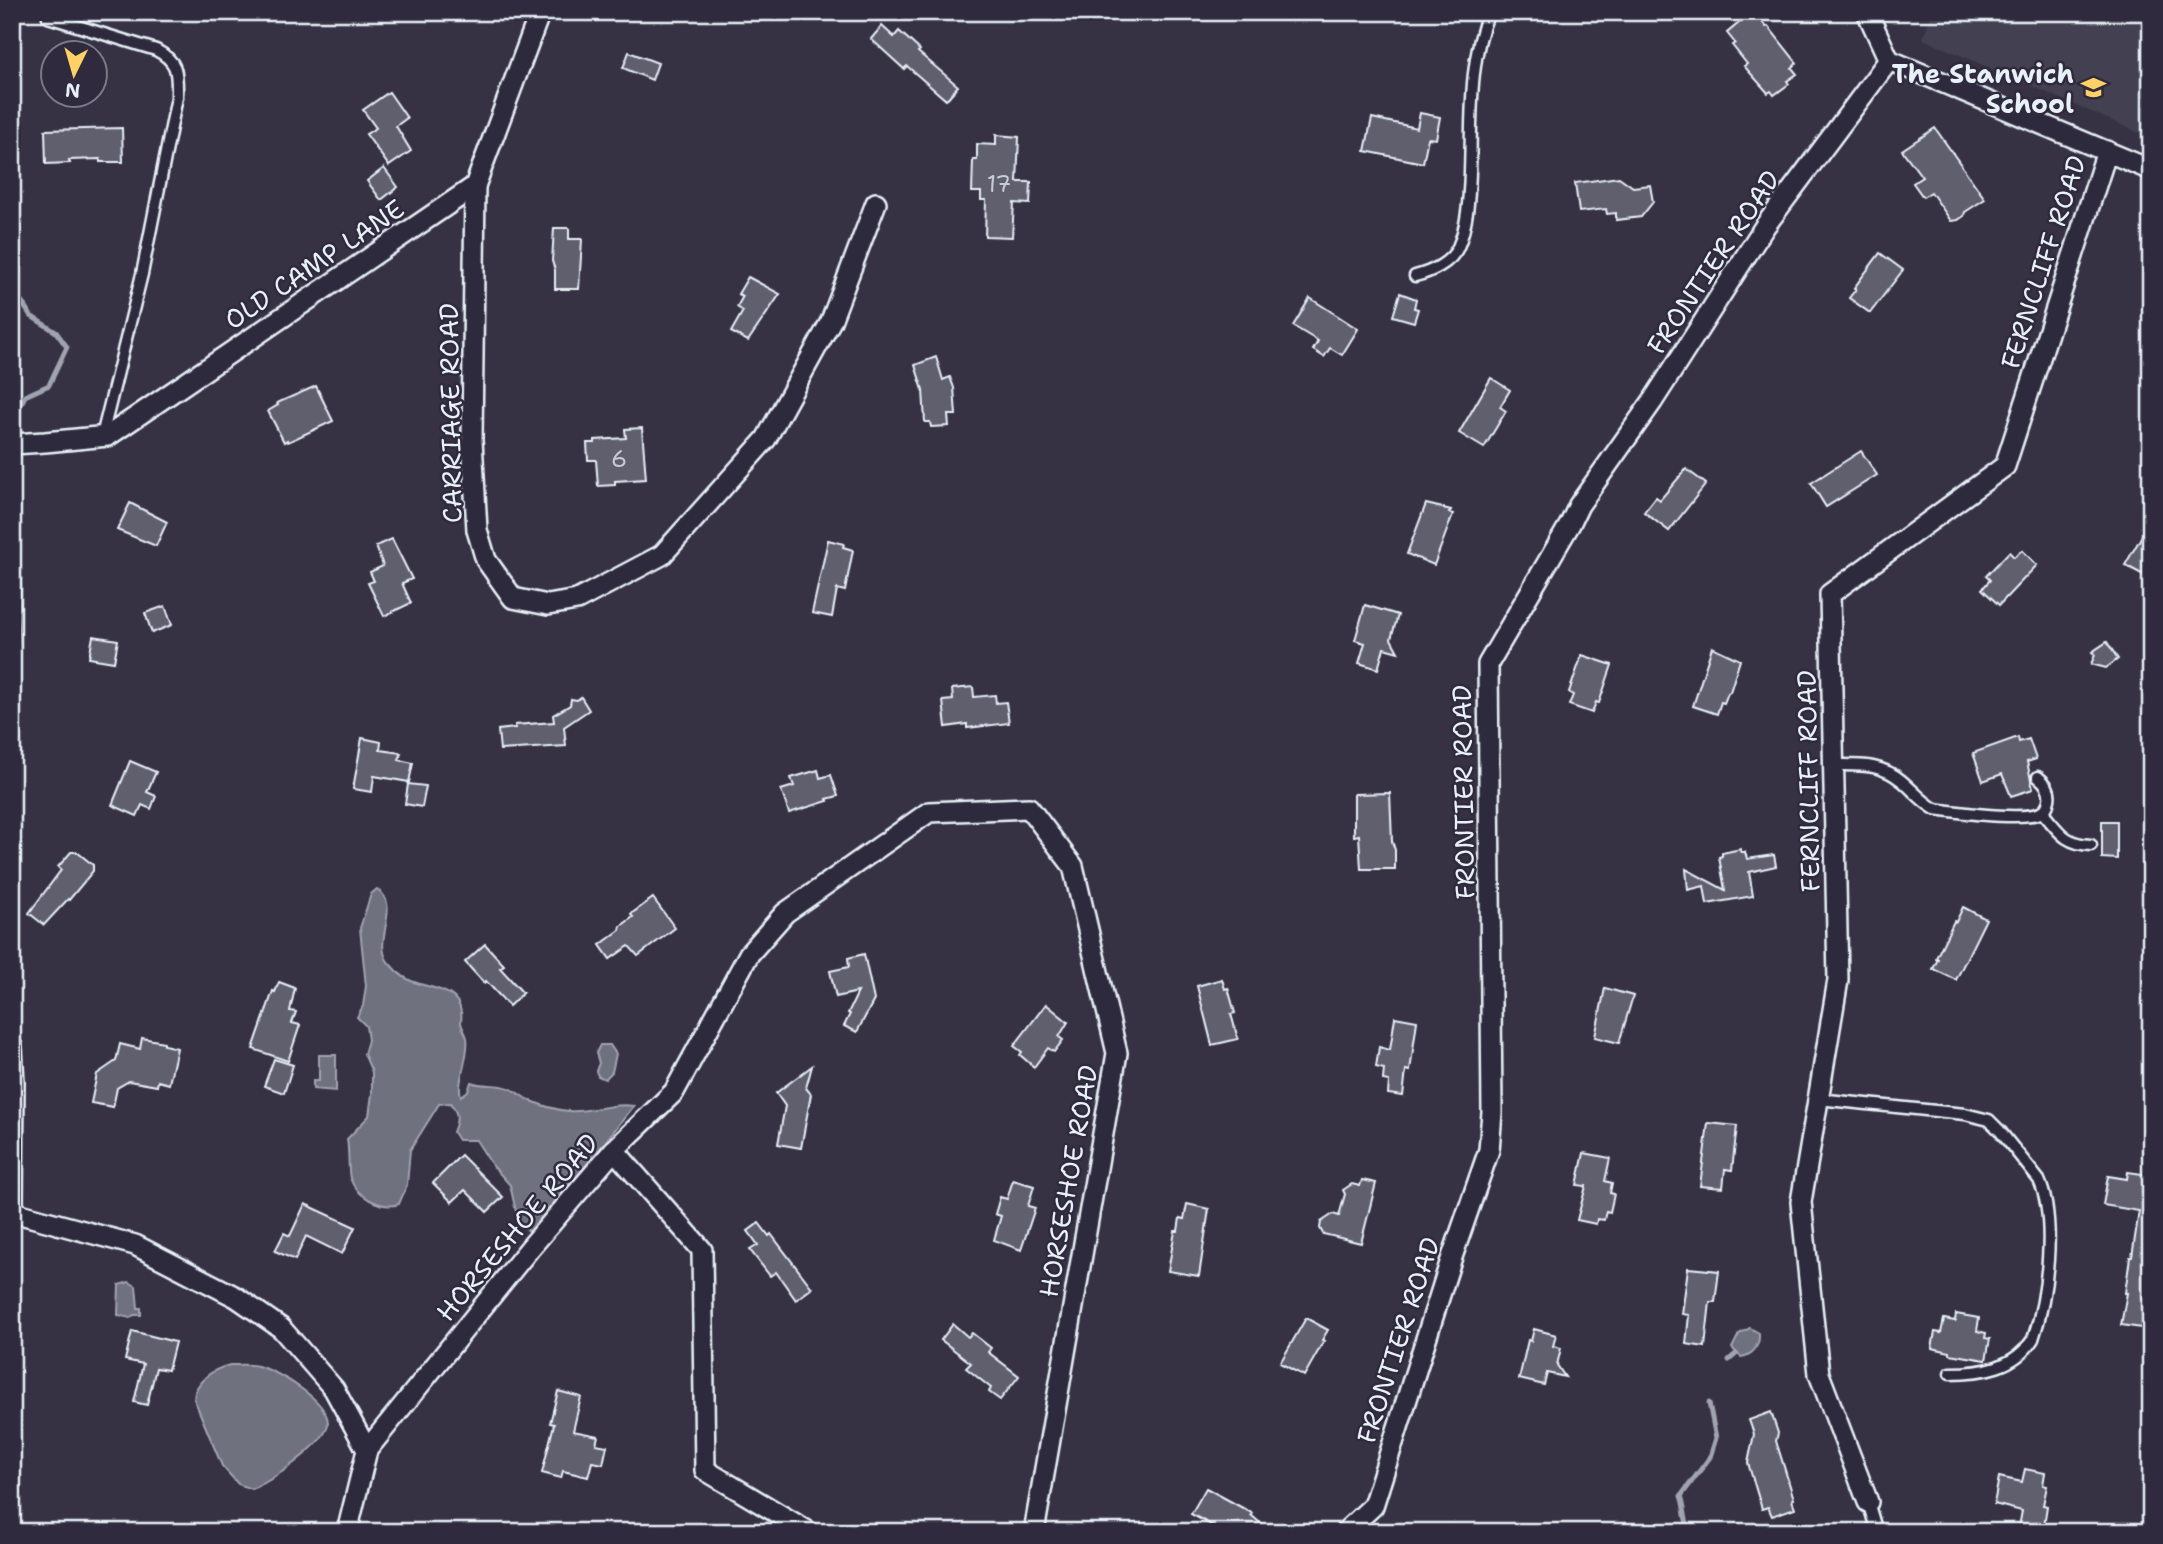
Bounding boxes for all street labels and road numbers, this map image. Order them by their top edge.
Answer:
street label: FERNCLIFF ROAD [1992,151,2094,373]
street label: FRONTIER ROAD [1638,163,1788,361]
street label: OLD CAMP LANE [217,191,411,337]
street label: CARRIAGE ROAD [431,303,469,523]
street label: FERNCLIFF ROAD [1789,670,1827,892]
street label: FRONTIER ROAD [1444,684,1482,900]
street label: HORSESHOE ROAD [1030,1062,1106,1300]
street label: HORSESHOE ROAD [428,1126,606,1328]
street label: FRONTIER ROAD [1348,1232,1448,1448]

